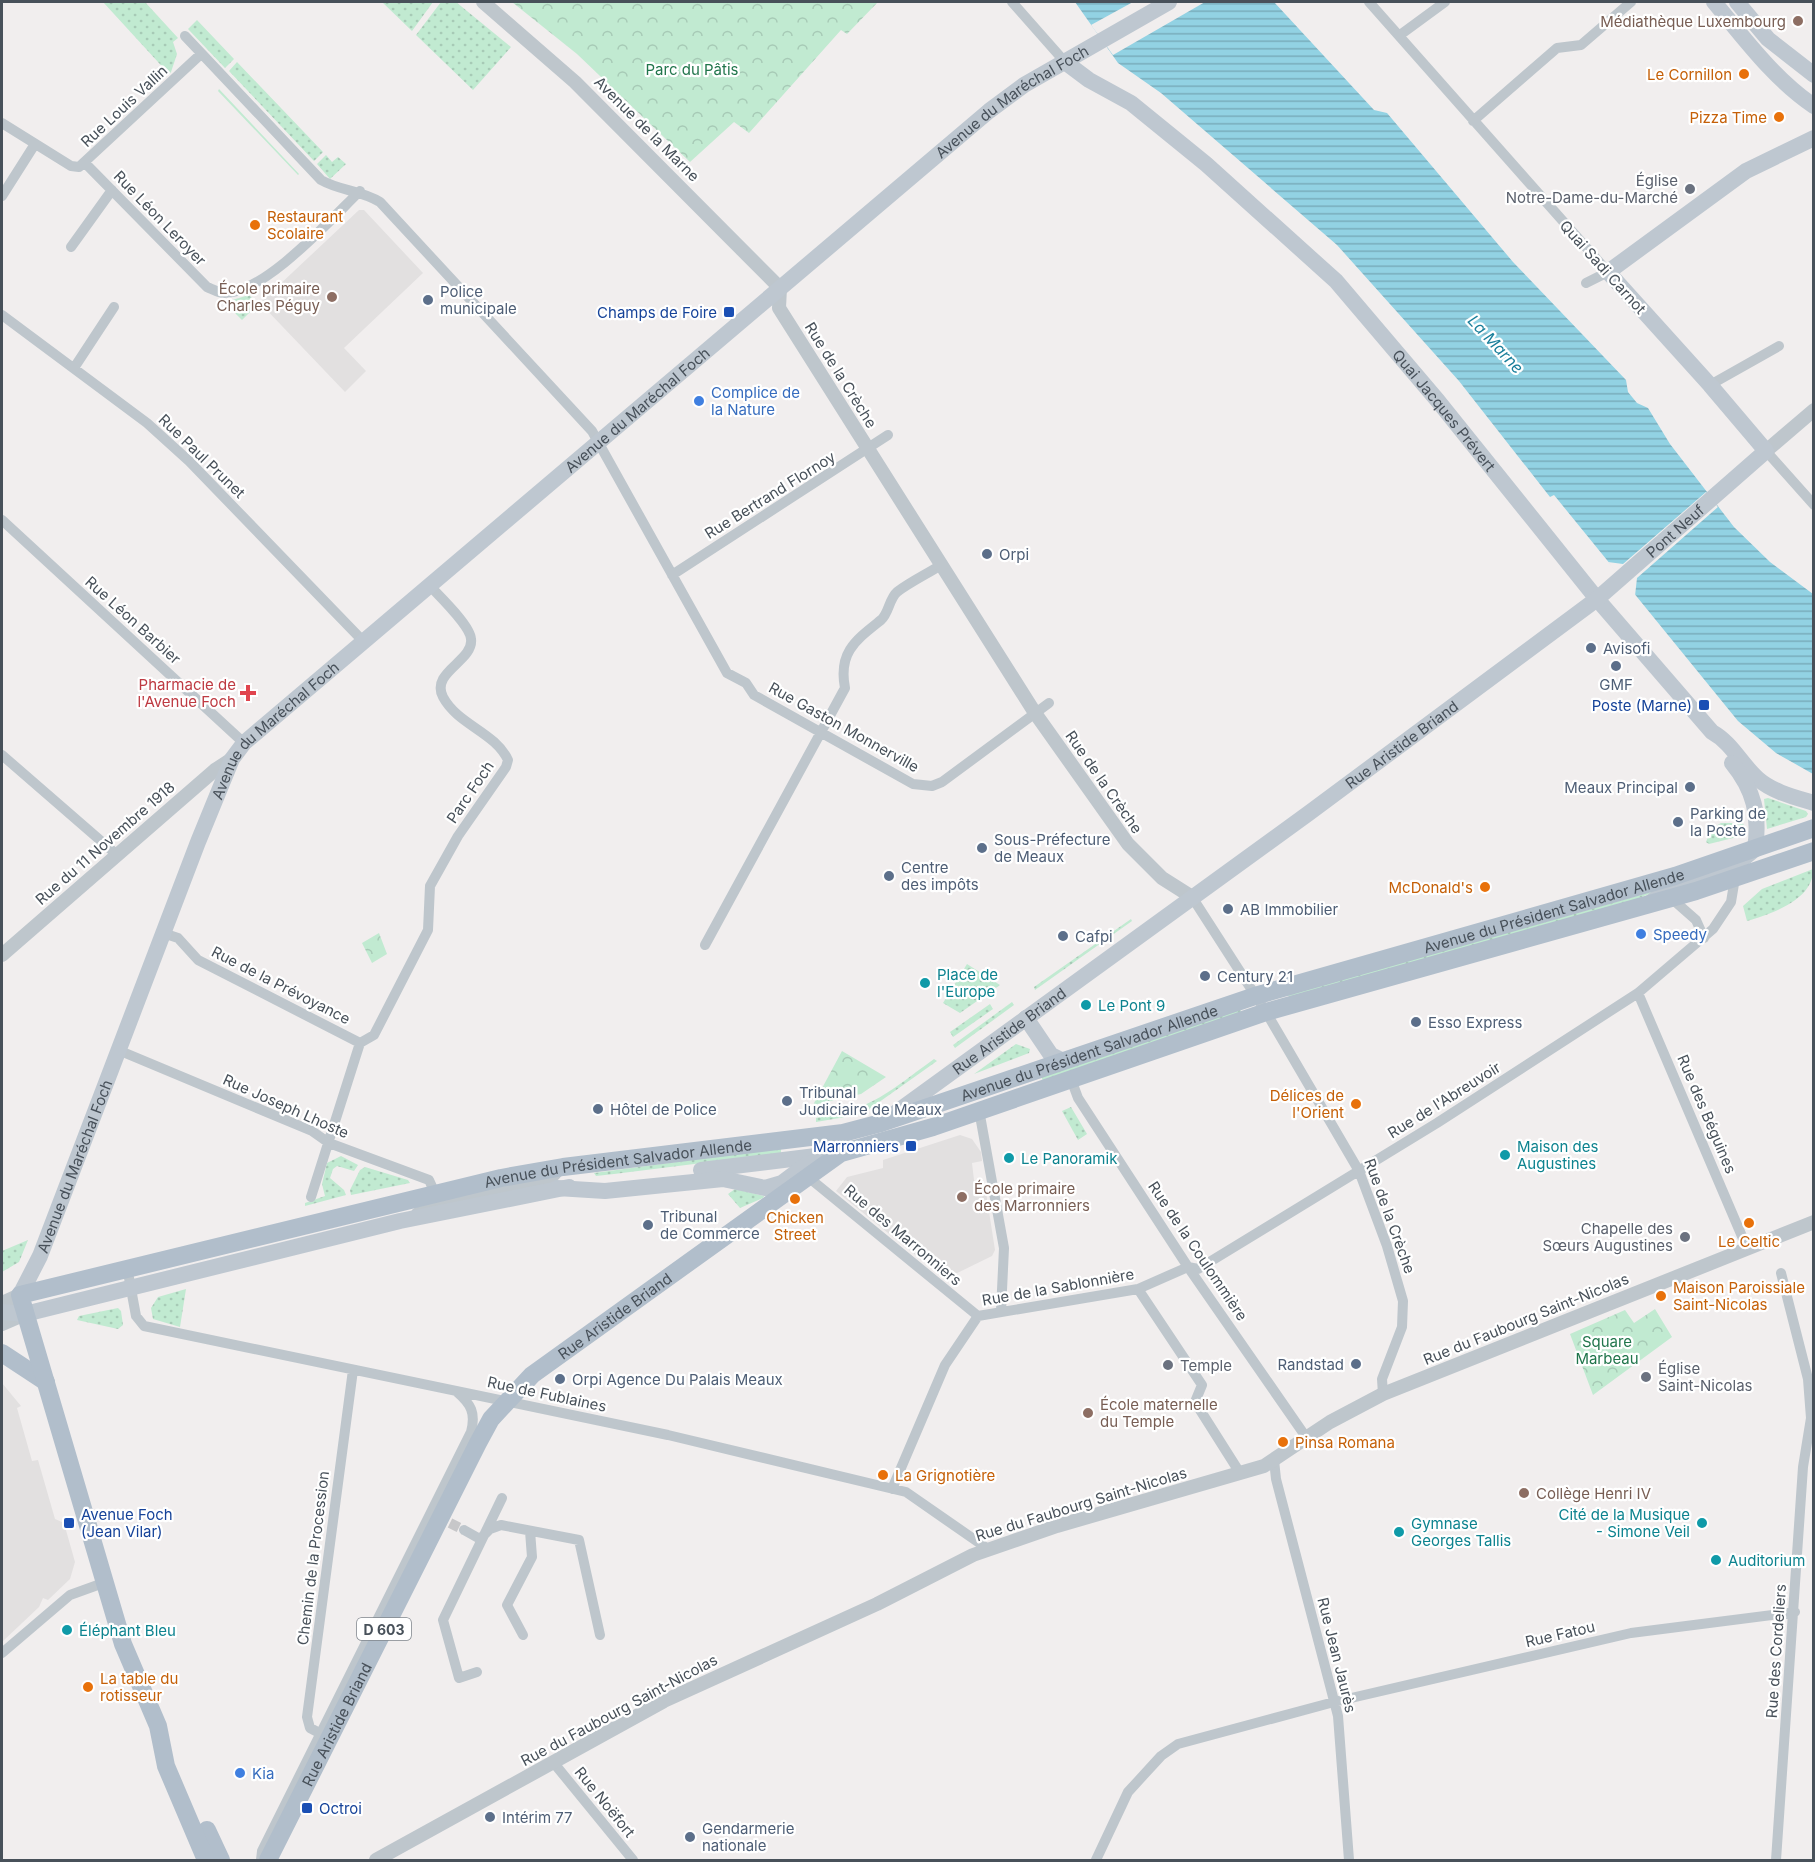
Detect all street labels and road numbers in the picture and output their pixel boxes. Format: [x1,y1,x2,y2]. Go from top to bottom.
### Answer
street label: Avenue du Maréchal Foch [931,41,1092,162]
street label: Rue Louis Vallin [77,61,171,151]
street label: Avenue de la Marne [591,73,703,185]
street label: Rue Léon Leroyer [110,167,210,270]
street label: Quai Sadi Carnot [1556,216,1650,318]
street label: Rue de la Crèche [801,319,881,431]
street label: Avenue du Maréchal Foch [561,343,713,476]
street label: Quai Jacques Prévert [1389,345,1500,475]
street label: Rue Paul Prunet [155,410,249,502]
street label: Rue Bertrand Flornoy [701,447,839,543]
street label: Pont Neuf [1642,500,1708,561]
street label: Rue Léon Barbier [81,572,185,668]
street label: Avenue du Maréchal Foch [207,657,343,802]
street label: Rue Gaston Monnerville [766,678,922,776]
street label: Rue Aristide Briand [1341,696,1462,792]
street label: Rue de la Crèche [1061,727,1147,837]
street label: Parc Foch [442,757,498,827]
street label: Rue du 11 Novembre 1918 [31,777,179,909]
street label: Avenue du Président Salvador Allende [1421,864,1687,957]
street label: Rue de la Prévoyance [208,942,354,1028]
street label: Rue Aristide Briand [948,983,1070,1078]
street label: Avenue du Président Salvador Allende [958,1000,1220,1105]
street label: Rue des Béguines [1673,1052,1741,1176]
street label: Rue de l'Abreuvoir [1384,1057,1504,1142]
street label: Rue Joseph Lhoste [220,1070,352,1142]
street label: Avenue du Maréchal Foch [33,1077,116,1255]
street label: Avenue du Président Salvador Allende [482,1135,753,1191]
street label: Rue de la Crèche [1360,1156,1420,1276]
street label: Rue de la Coulommière [1144,1178,1252,1324]
street label: Rue des Marronniers [840,1180,966,1290]
street label: Rue de la Sablonnière [981,1264,1135,1310]
street label: Rue Aristide Briand [554,1268,675,1363]
street label: Rue du Faubourg Saint-Nicolas [1420,1269,1632,1369]
street label: Rue de Fublaines [486,1372,608,1416]
street label: Rue du Faubourg Saint-Nicolas [973,1463,1189,1545]
street label: Chemin de la Procession [293,1470,333,1646]
street label: Rue des Cordeliers [1762,1583,1790,1719]
street label: Rue Jean Jaurès [1313,1595,1361,1715]
street label: Rue Fatou [1523,1617,1597,1651]
road number: D 603 [357,1618,411,1640]
street label: Rue du Faubourg Saint-Nicolas [517,1650,721,1770]
street label: Rue Aristide Briand [297,1659,375,1789]
street label: Rue Noëfort [571,1763,639,1841]

